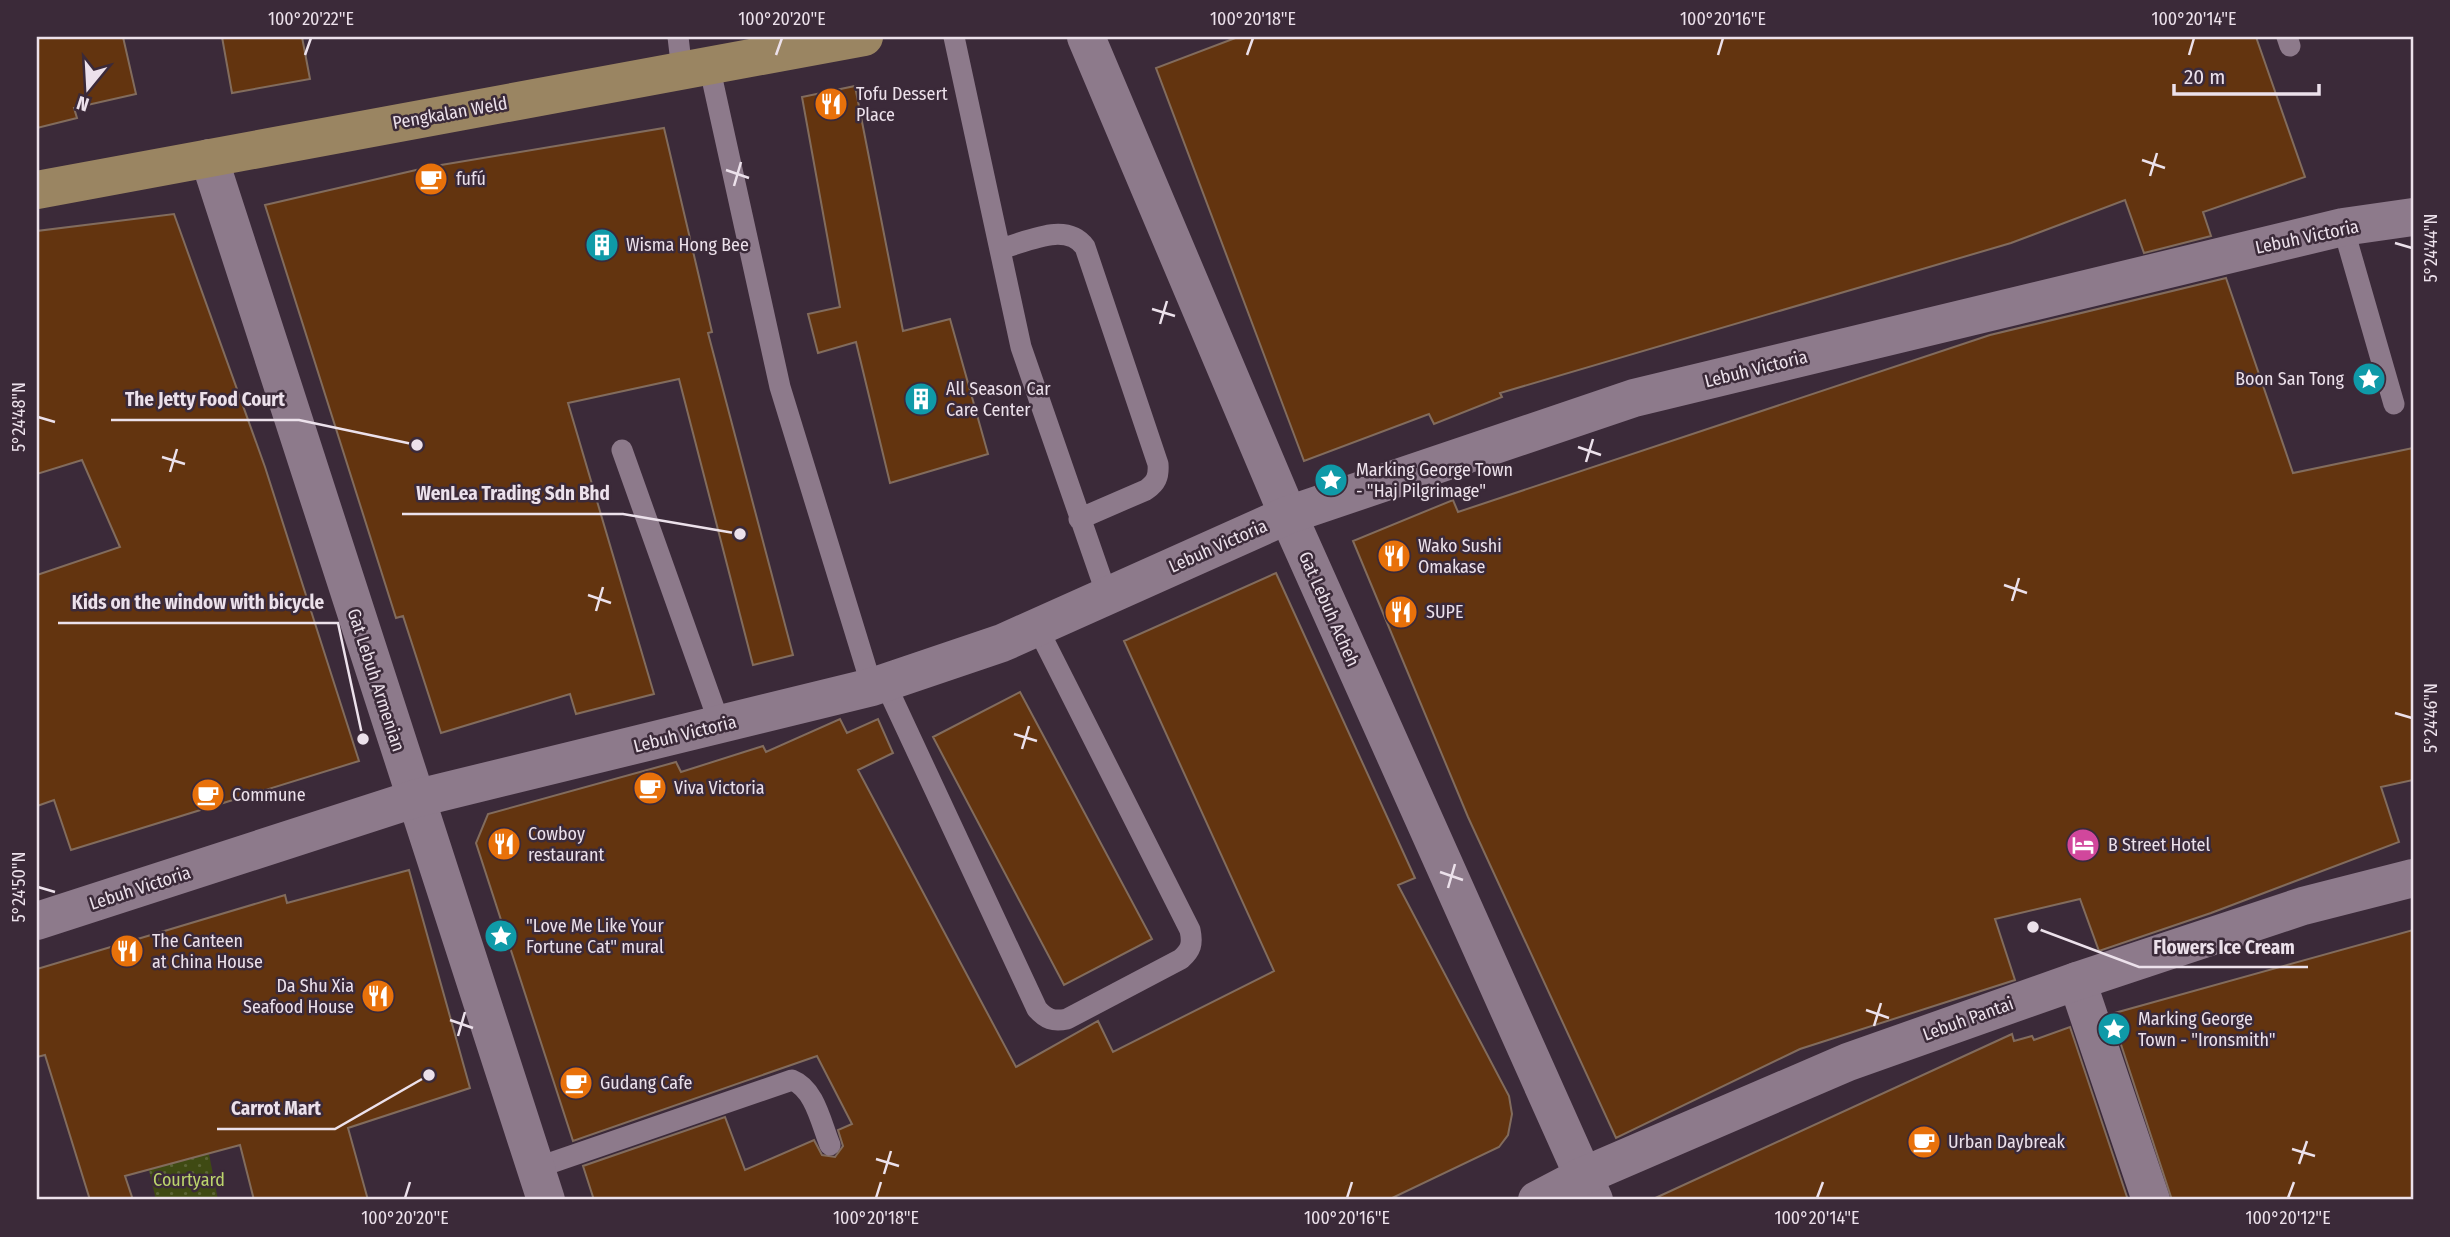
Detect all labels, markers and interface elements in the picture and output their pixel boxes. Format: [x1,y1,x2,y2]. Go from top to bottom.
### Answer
text: 100°20'22"E [268,8,354,30]
text: 100°20'20"E [738,8,826,30]
text: 100°20'18"E [1210,8,1296,30]
text: 100°20'16"E [1680,8,1766,30]
text: 100°20'14"E [2151,8,2237,30]
north arrow [52,52,122,122]
scale bar [2174,52,2319,96]
text: 20 m [2184,64,2225,90]
place label: Tofu Dessert Place [856,83,948,126]
restaurant icon: Tofu Dessert Place [812,85,850,123]
text: N [74,91,92,116]
street label: Pengkalan Weld [391,92,509,134]
cafe icon: fufú [412,160,450,198]
place label: fufú [456,168,486,190]
text: 5°24'44"N [2420,213,2442,283]
street label: Lebuh Victoria [2253,215,2361,259]
building icon: Wisma Hong Bee [583,226,621,264]
place label: Wisma Hong Bee [626,234,749,256]
street label: Lebuh Victoria [1702,346,1810,392]
place icon: Boon San Tong [2350,360,2388,398]
place label: Boon San Tong [2235,368,2345,390]
place label: All Season Car Care Center [946,378,1051,421]
callout: The Jetty Food Court [111,380,299,420]
building icon: All Season Car Care Center [902,380,940,418]
text: 5°24'48"N [8,382,30,452]
text: The Jetty Food Court [125,388,285,411]
place label: Marking George Town - "Haj Pilgrimage" [1356,459,1513,502]
place icon: Marking George Town - "Haj Pilgrimage" [1312,461,1350,499]
callout: WenLea Trading Sdn Bhd [402,474,623,514]
text: WenLea Trading Sdn Bhd [416,482,610,505]
street label: Lebuh Victoria [1165,514,1271,577]
place label: Wako Sushi Omakase [1418,535,1502,578]
restaurant icon: Wako Sushi Omakase [1375,537,1413,575]
street label: Gat Lebuh Acheh [1294,548,1364,670]
callout: Kids on the window with bicycle [58,583,338,623]
text: Kids on the window with bicycle [72,591,325,614]
restaurant icon: SUPE [1382,593,1420,631]
place label: SUPE [1426,601,1463,623]
street label: Gat Lebuh Armenian [342,606,410,754]
text: 5°24'46"N [2420,683,2442,753]
street label: Lebuh Victoria [631,711,739,757]
cafe icon: Viva Victoria [631,769,669,807]
cafe icon: Commune [189,776,227,814]
place label: Viva Victoria [674,777,765,799]
place label: Commune [232,784,306,806]
place label: Cowboy restaurant [528,823,604,866]
restaurant icon: Cowboy restaurant [485,825,523,863]
hotel icon: B Street Hotel [2064,826,2102,864]
place label: B Street Hotel [2108,834,2210,856]
text: 5°24'50"N [8,852,30,922]
street label: Lebuh Victoria [87,861,194,915]
place label: "Love Me Like Your Fortune Cat" mural [526,915,664,958]
place icon: "Love Me Like Your Fortune Cat" mural [482,917,520,955]
callout: Flowers Ice Cream [2139,927,2308,967]
place label: The Canteen at China House [152,930,263,973]
restaurant icon: The Canteen at China House [108,932,146,970]
text: Flowers Ice Cream [2153,936,2295,959]
place label: Da Shu Xia Seafood House [243,975,354,1018]
restaurant icon: Da Shu Xia Seafood House [359,977,397,1015]
street label: Lebuh Pantai [1920,992,2016,1046]
place label: Marking George Town - "Ironsmith" [2138,1008,2276,1051]
place icon: Marking George Town - "Ironsmith" [2095,1010,2133,1048]
cafe icon: Gudang Cafe [557,1064,595,1102]
place label: Gudang Cafe [600,1072,692,1094]
callout: Carrot Mart [217,1089,335,1129]
text: Carrot Mart [231,1097,321,1120]
cafe icon: Urban Daybreak [1905,1123,1943,1161]
place label: Urban Daybreak [1948,1131,2066,1153]
park label: Courtyard [153,1169,225,1191]
text: 100°20'20"E [361,1207,449,1229]
text: 100°20'18"E [833,1207,919,1229]
text: 100°20'16"E [1304,1207,1390,1229]
text: 100°20'14"E [1774,1207,1860,1229]
text: 100°20'12"E [2245,1207,2331,1229]

